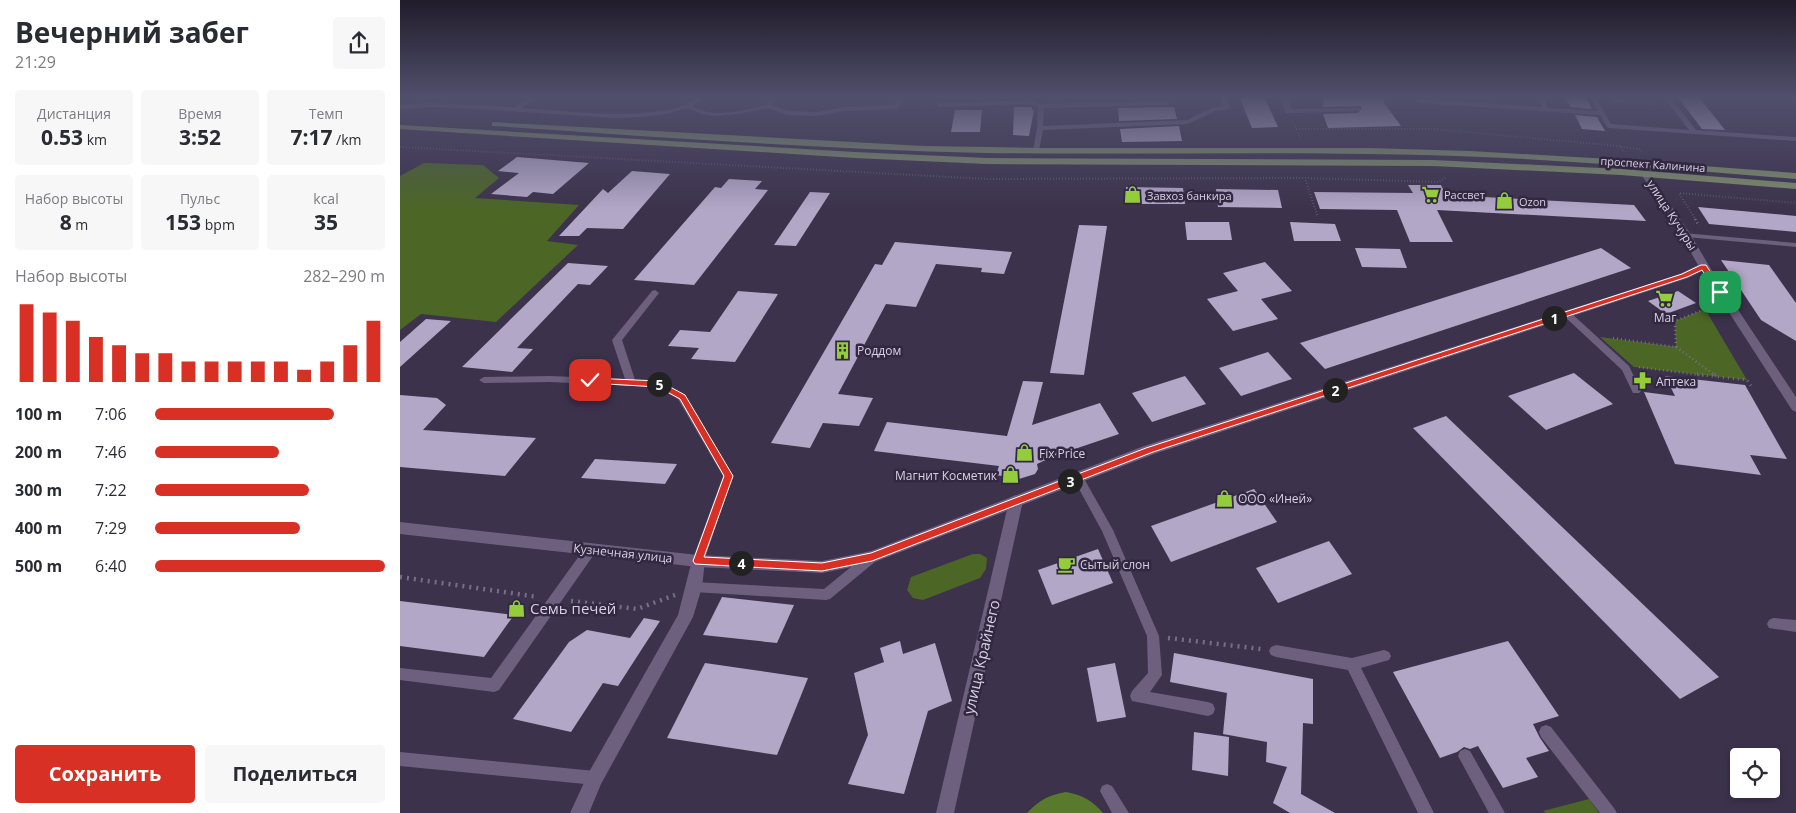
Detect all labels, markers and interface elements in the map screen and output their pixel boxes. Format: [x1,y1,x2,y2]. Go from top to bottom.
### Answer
text: Вечерний забег [15,13,249,51]
button: share [333,17,385,69]
text: 21:29 [15,51,56,73]
text: Дистанция [37,104,111,123]
text: Время [178,104,222,123]
text: Темп [309,104,343,123]
text: 0.53 [41,123,83,151]
text: 3:52 [179,123,221,151]
text: 7:17 [290,123,332,151]
text: km [83,130,107,149]
text: /km [332,130,362,149]
street label: проспект Калинина [1600,153,1706,175]
street label: улица Кучуры [1643,176,1701,254]
supermarket icon: Рассвет [1420,184,1440,204]
shop icon: Завхоз банкира [1123,185,1143,205]
place label: Рассвет [1444,187,1485,202]
place label: Завхоз банкира [1147,188,1232,203]
text: Набор высоты [25,189,123,208]
text: Пульс [180,189,220,208]
text: kcal [313,189,339,208]
shop icon: Ozon [1495,191,1515,211]
place label: Ozon [1519,194,1546,209]
text: 8 [60,208,72,236]
text: 153 [165,208,201,236]
text: 35 [314,208,338,236]
text: m [72,215,88,234]
text: bpm [201,215,235,234]
text: Набор высоты [15,265,127,287]
text: 282–290 m [303,265,385,287]
pin [1699,271,1741,313]
icon: arrive [1706,278,1734,306]
supermarket icon: Маг [1655,288,1675,308]
pin: 1 [1542,306,1566,330]
text: 1 [1550,309,1559,328]
place label: Маг [1654,309,1676,326]
building icon: Роддом [833,340,853,360]
place label: Роддом [857,342,901,359]
pin [569,359,611,401]
icon: check [576,366,604,394]
pharmacy icon: Аптека [1632,371,1652,391]
pin: 5 [646,372,672,396]
place label: Аптека [1656,373,1696,390]
text: 5 [655,375,664,394]
pin: 2 [1322,378,1348,402]
text: 2 [1331,381,1340,400]
text: 100 m [15,403,62,425]
text: 7:06 [95,403,127,425]
text: 200 m [15,441,62,463]
text: 7:46 [95,441,127,463]
shop icon: Fix Price [1015,443,1035,463]
place label: Fix Price [1039,445,1086,462]
shop icon: Магнит Косметик [1001,465,1021,485]
place label: Магнит Косметик [895,467,998,484]
pin: 3 [1058,468,1082,494]
text: 3 [1066,472,1075,491]
text: 300 m [15,479,62,501]
text: 7:22 [95,479,127,501]
shop icon: ООО «Иней» [1214,488,1234,508]
place label: ООО «Иней» [1238,490,1312,507]
text: 400 m [15,517,62,539]
text: 7:29 [95,517,127,539]
street label: Кузнечная улица [573,539,673,567]
pin: 4 [728,550,754,576]
text: 4 [737,554,746,573]
cafe icon: Сытый слон [1056,554,1076,574]
text: 500 m [15,555,62,577]
text: 6:40 [95,555,127,577]
place label: Сытый слон [1080,556,1150,573]
shop icon: Семь печей [506,598,526,618]
place label: Семь печей [530,598,616,618]
street label: улица Крайнего [958,598,1004,716]
button: Сохранить [15,745,195,803]
button: Поделиться [205,745,385,803]
map controls [1730,748,1780,798]
button: locate [1730,748,1780,798]

